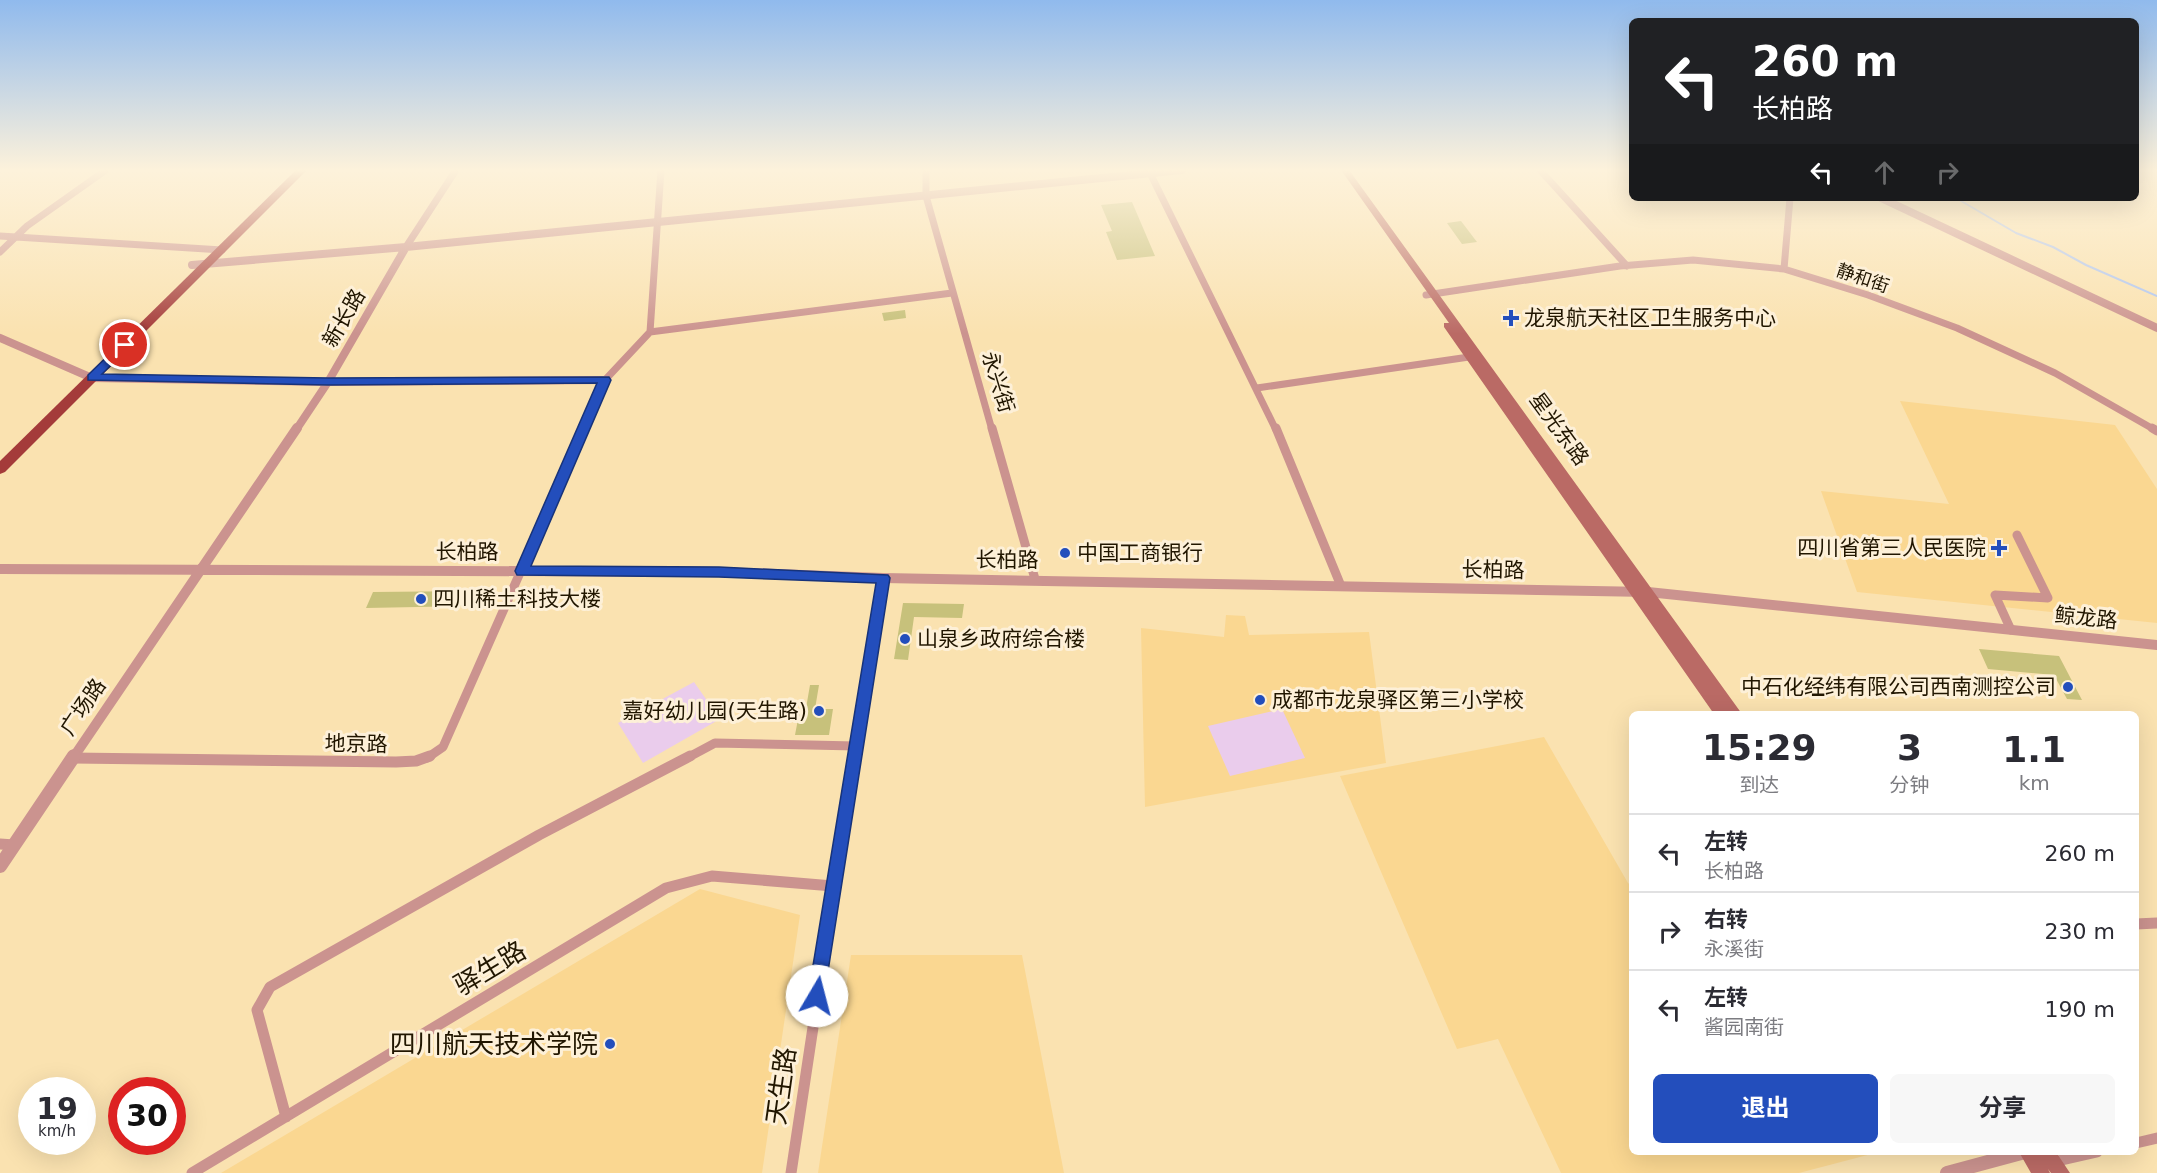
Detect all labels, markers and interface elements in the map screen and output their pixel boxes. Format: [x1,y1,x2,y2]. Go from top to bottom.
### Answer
text: 260 m [1752,37,1898,86]
icon: left [1653,42,1731,120]
text: 长柏路 [1752,93,1833,124]
icon: left [1805,156,1838,189]
icon: ahead [1868,156,1901,189]
icon: right [1931,156,1964,189]
street label: 静和街 [1834,259,1892,297]
street label: 新长路 [318,285,370,351]
place label: 龙泉航天社区卫生服务中心 [1524,306,1776,330]
marker: 龙泉航天社区卫生服务中心 [1502,309,1520,327]
pin [99,319,150,370]
icon: arrive [108,328,141,361]
street label: 永兴街 [977,348,1019,416]
street label: 星光东路 [1525,388,1593,470]
place label: 四川省第三人民医院 [1797,536,1986,560]
marker: 四川省第三人民医院 [1990,539,2008,557]
street label: 长柏路 [436,540,499,564]
place label: 中国工商银行 [1077,541,1203,565]
marker: 中国工商银行 [1058,546,1072,560]
street label: 长柏路 [976,548,1039,572]
street label: 长柏路 [1461,557,1525,583]
place label: 四川稀土科技大楼 [433,587,601,611]
marker: 四川稀土科技大楼 [414,592,428,606]
street label: 鲸龙路 [2053,603,2119,633]
place label: 山泉乡政府综合楼 [917,627,1085,651]
marker: 山泉乡政府综合楼 [898,632,912,646]
street label: 广场路 [55,674,111,740]
place label: 中石化经纬有限公司西南测控公司 [1741,675,2056,699]
marker: 中石化经纬有限公司西南测控公司 [2061,680,2075,694]
place label: 成都市龙泉驿区第三小学校 [1272,688,1524,712]
marker: 成都市龙泉驿区第三小学校 [1253,693,1267,707]
place label: 嘉好幼儿园(天生路) [623,699,807,723]
marker: 嘉好幼儿园(天生路) [812,704,826,718]
text: 15:29 [1702,727,1817,768]
text: 3 [1897,727,1922,768]
text: 1.1 [2002,729,2066,770]
street label: 地京路 [324,731,388,757]
text: km [2019,771,2050,795]
text: 到达 [1739,773,1779,797]
text: 分钟 [1889,773,1929,797]
text: 左转 [1704,829,1748,854]
icon: left [1653,837,1686,870]
text: 260 m [2045,841,2115,866]
text: 长柏路 [1704,859,1764,883]
text: 右转 [1704,907,1748,932]
icon: right [1653,915,1686,948]
text: 230 m [2045,919,2115,944]
street label: 驿生路 [449,935,531,1001]
text: 永溪街 [1704,937,1764,961]
position arrow [785,964,849,1028]
text: 左转 [1704,985,1748,1010]
icon: left [1653,993,1686,1026]
text: 190 m [2045,997,2115,1022]
text: 酱园南街 [1704,1015,1784,1039]
place label: 四川航天技术学院 [390,1029,598,1059]
marker: 四川航天技术学院 [603,1037,617,1051]
street label: 天生路 [761,1045,801,1127]
button: 退出 [1653,1074,1878,1143]
button: 分享 [1890,1074,2115,1143]
speed limit sign: 30 [108,1077,186,1155]
text: 19 [36,1091,78,1126]
text: km/h [38,1122,76,1140]

